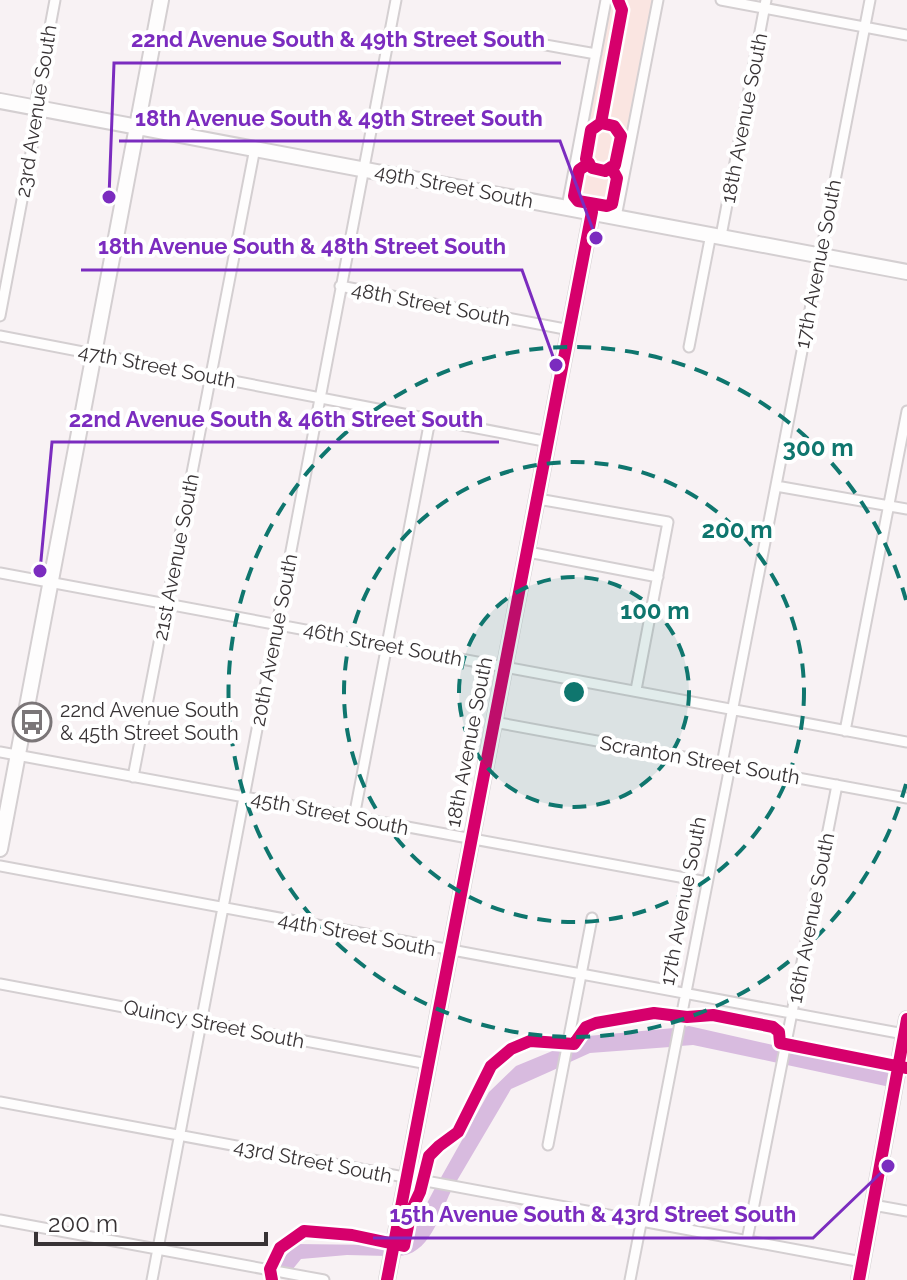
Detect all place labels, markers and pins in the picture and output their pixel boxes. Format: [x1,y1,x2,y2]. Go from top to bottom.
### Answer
callout: 22nd Avenue South & 49th Street South [114,17,561,63]
callout: 18th Avenue South & 49th Street South [119,95,560,141]
callout: 18th Avenue South & 48th Street South [81,224,522,270]
callout: 22nd Avenue South & 46th Street South [52,396,499,442]
centre of rings [560,678,588,706]
place label: 22nd Avenue South & 45th Street South [60,698,239,745]
bus stop icon: 22nd Avenue South & 45th Street South [11,701,53,743]
callout: 15th Avenue South & 43rd Street South [373,1192,813,1238]

